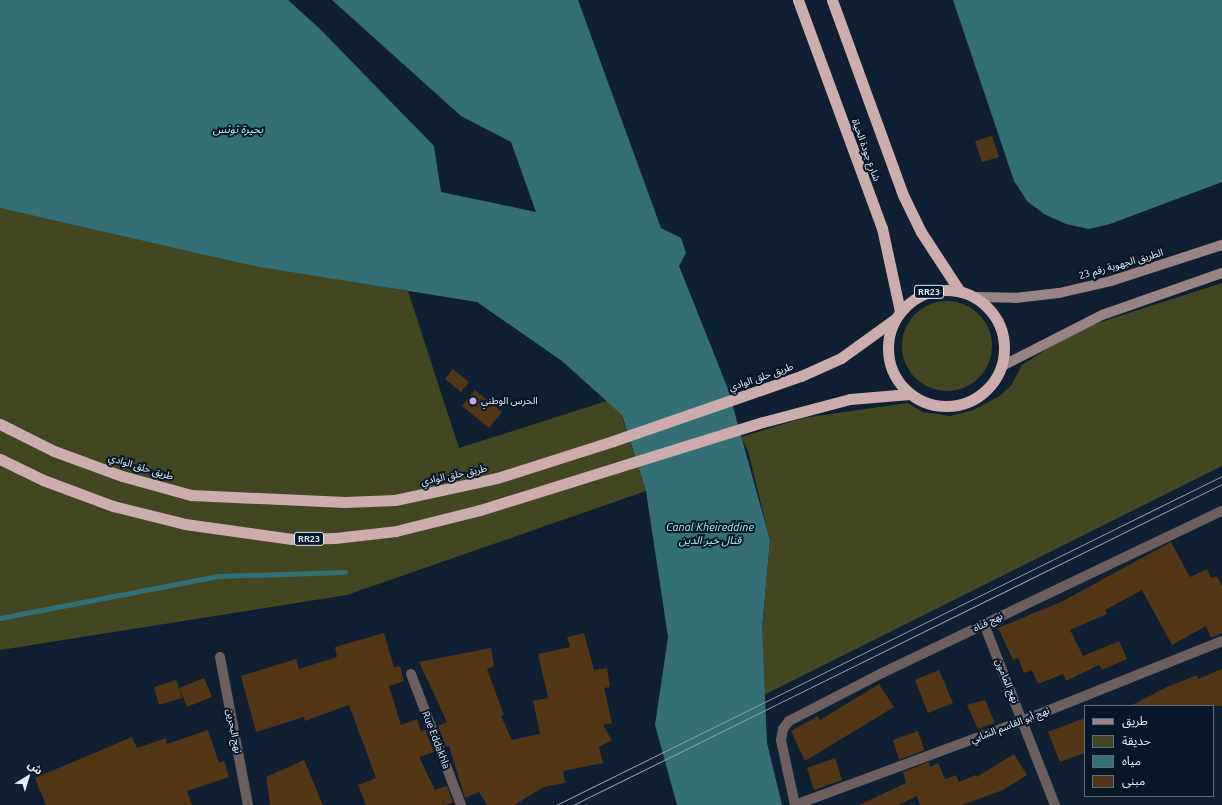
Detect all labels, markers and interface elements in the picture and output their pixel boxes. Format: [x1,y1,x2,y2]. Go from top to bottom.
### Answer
street label: شارع جودة الحياة [849,117,883,183]
water label: بحيرة تونس [213,122,263,136]
street label: الطريق الجهوية رقم 23 [1077,246,1165,282]
road number: RR23 [914,285,944,299]
street label: طريق حلق الوادي [727,360,795,394]
place label: الحرس الوطني [481,395,538,407]
marker: الحرس الوطني [468,396,478,406]
street label: طريق حلق الوادي [107,451,175,483]
street label: طريق حلق الوادي [420,462,488,488]
water label: Canal Kheireddine قنال خير الدين [666,521,754,547]
road number: RR23 [294,532,324,546]
street label: نهج قناة [971,610,1005,634]
street label: نهج المامون [993,657,1021,705]
street label: نهج أبو القاسم الشابي [969,704,1051,746]
legend [1084,705,1214,797]
street label: نهج البحرين [224,708,244,754]
street label: Rue Eddakhla [420,710,452,770]
text: طريق [1122,714,1148,727]
text: حديقة [1122,734,1151,747]
text: مياه [1122,754,1141,767]
north arrow [8,757,48,797]
text: ش [26,758,45,777]
text: مبنى [1122,774,1145,787]

